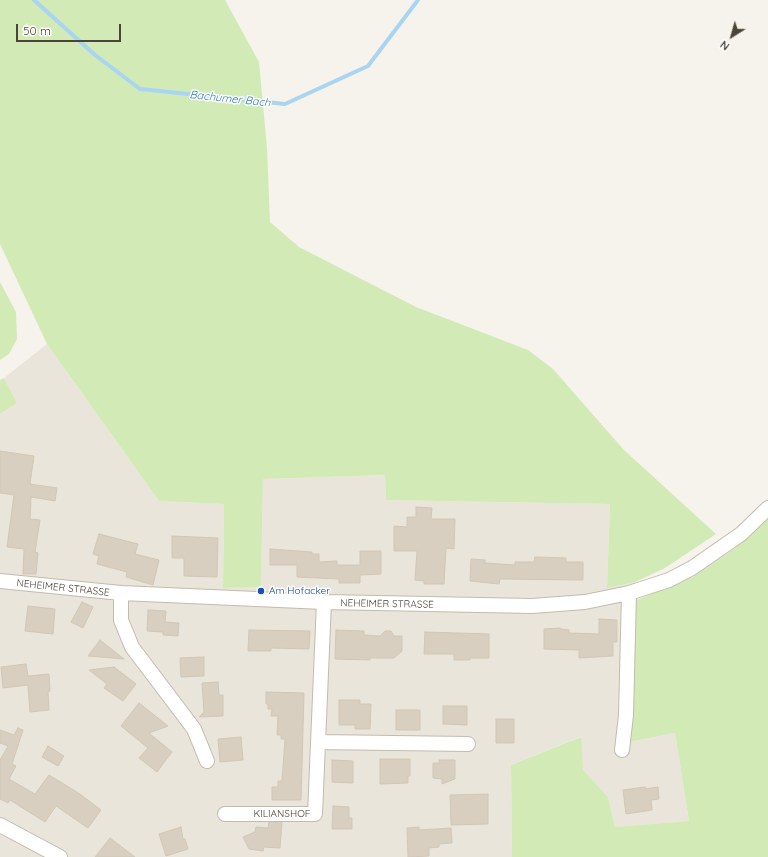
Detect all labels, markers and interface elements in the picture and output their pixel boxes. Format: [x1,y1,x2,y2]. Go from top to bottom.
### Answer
scale bar [18,16,123,42]
north arrow [712,16,752,56]
text: 50 m [23,23,51,38]
text: N [717,38,732,54]
water label: Bachumer Bach [189,88,271,110]
street label: NEHEIMER STRASSE [16,577,110,599]
place label: Am Hofacker [269,585,330,597]
marker: Am Hofacker [256,586,266,596]
street label: NEHEIMER STRASSE [340,597,434,611]
street label: KILIANSHOF [254,808,310,820]

